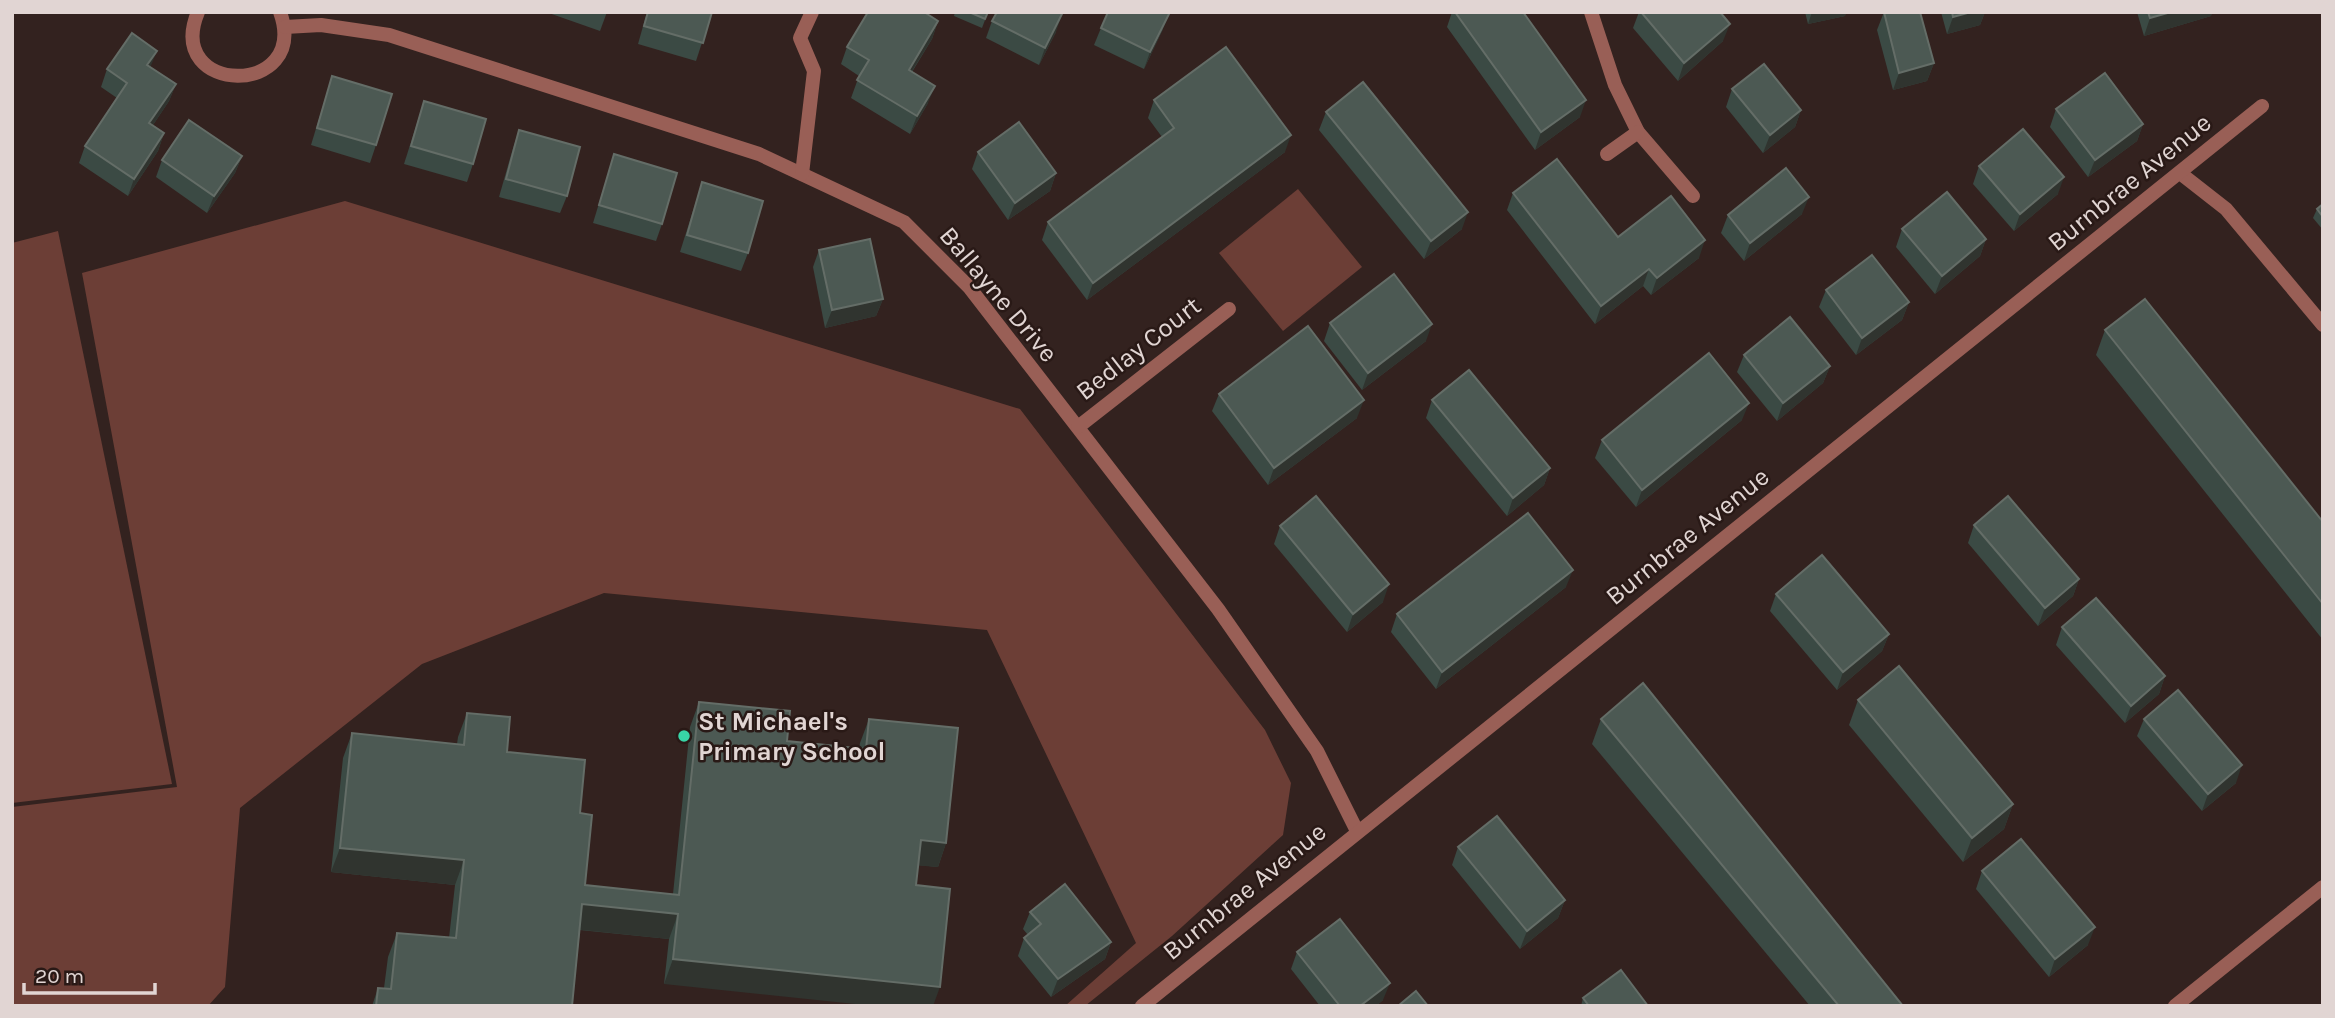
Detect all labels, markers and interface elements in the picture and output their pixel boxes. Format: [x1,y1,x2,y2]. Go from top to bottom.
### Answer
street label: Burnbrae Avenue [2041,107,2217,258]
street label: Ballayne Drive [933,220,1064,368]
street label: Bedlay Court [1070,290,1207,407]
street label: Burnbrae Avenue [1599,461,1775,612]
place label: St Michael's Primary School [698,706,885,767]
marker: St Michael's Primary School [676,728,692,744]
street label: Burnbrae Avenue [1156,816,1332,967]
scale bar [24,951,156,995]
text: 20 m [35,964,84,988]

